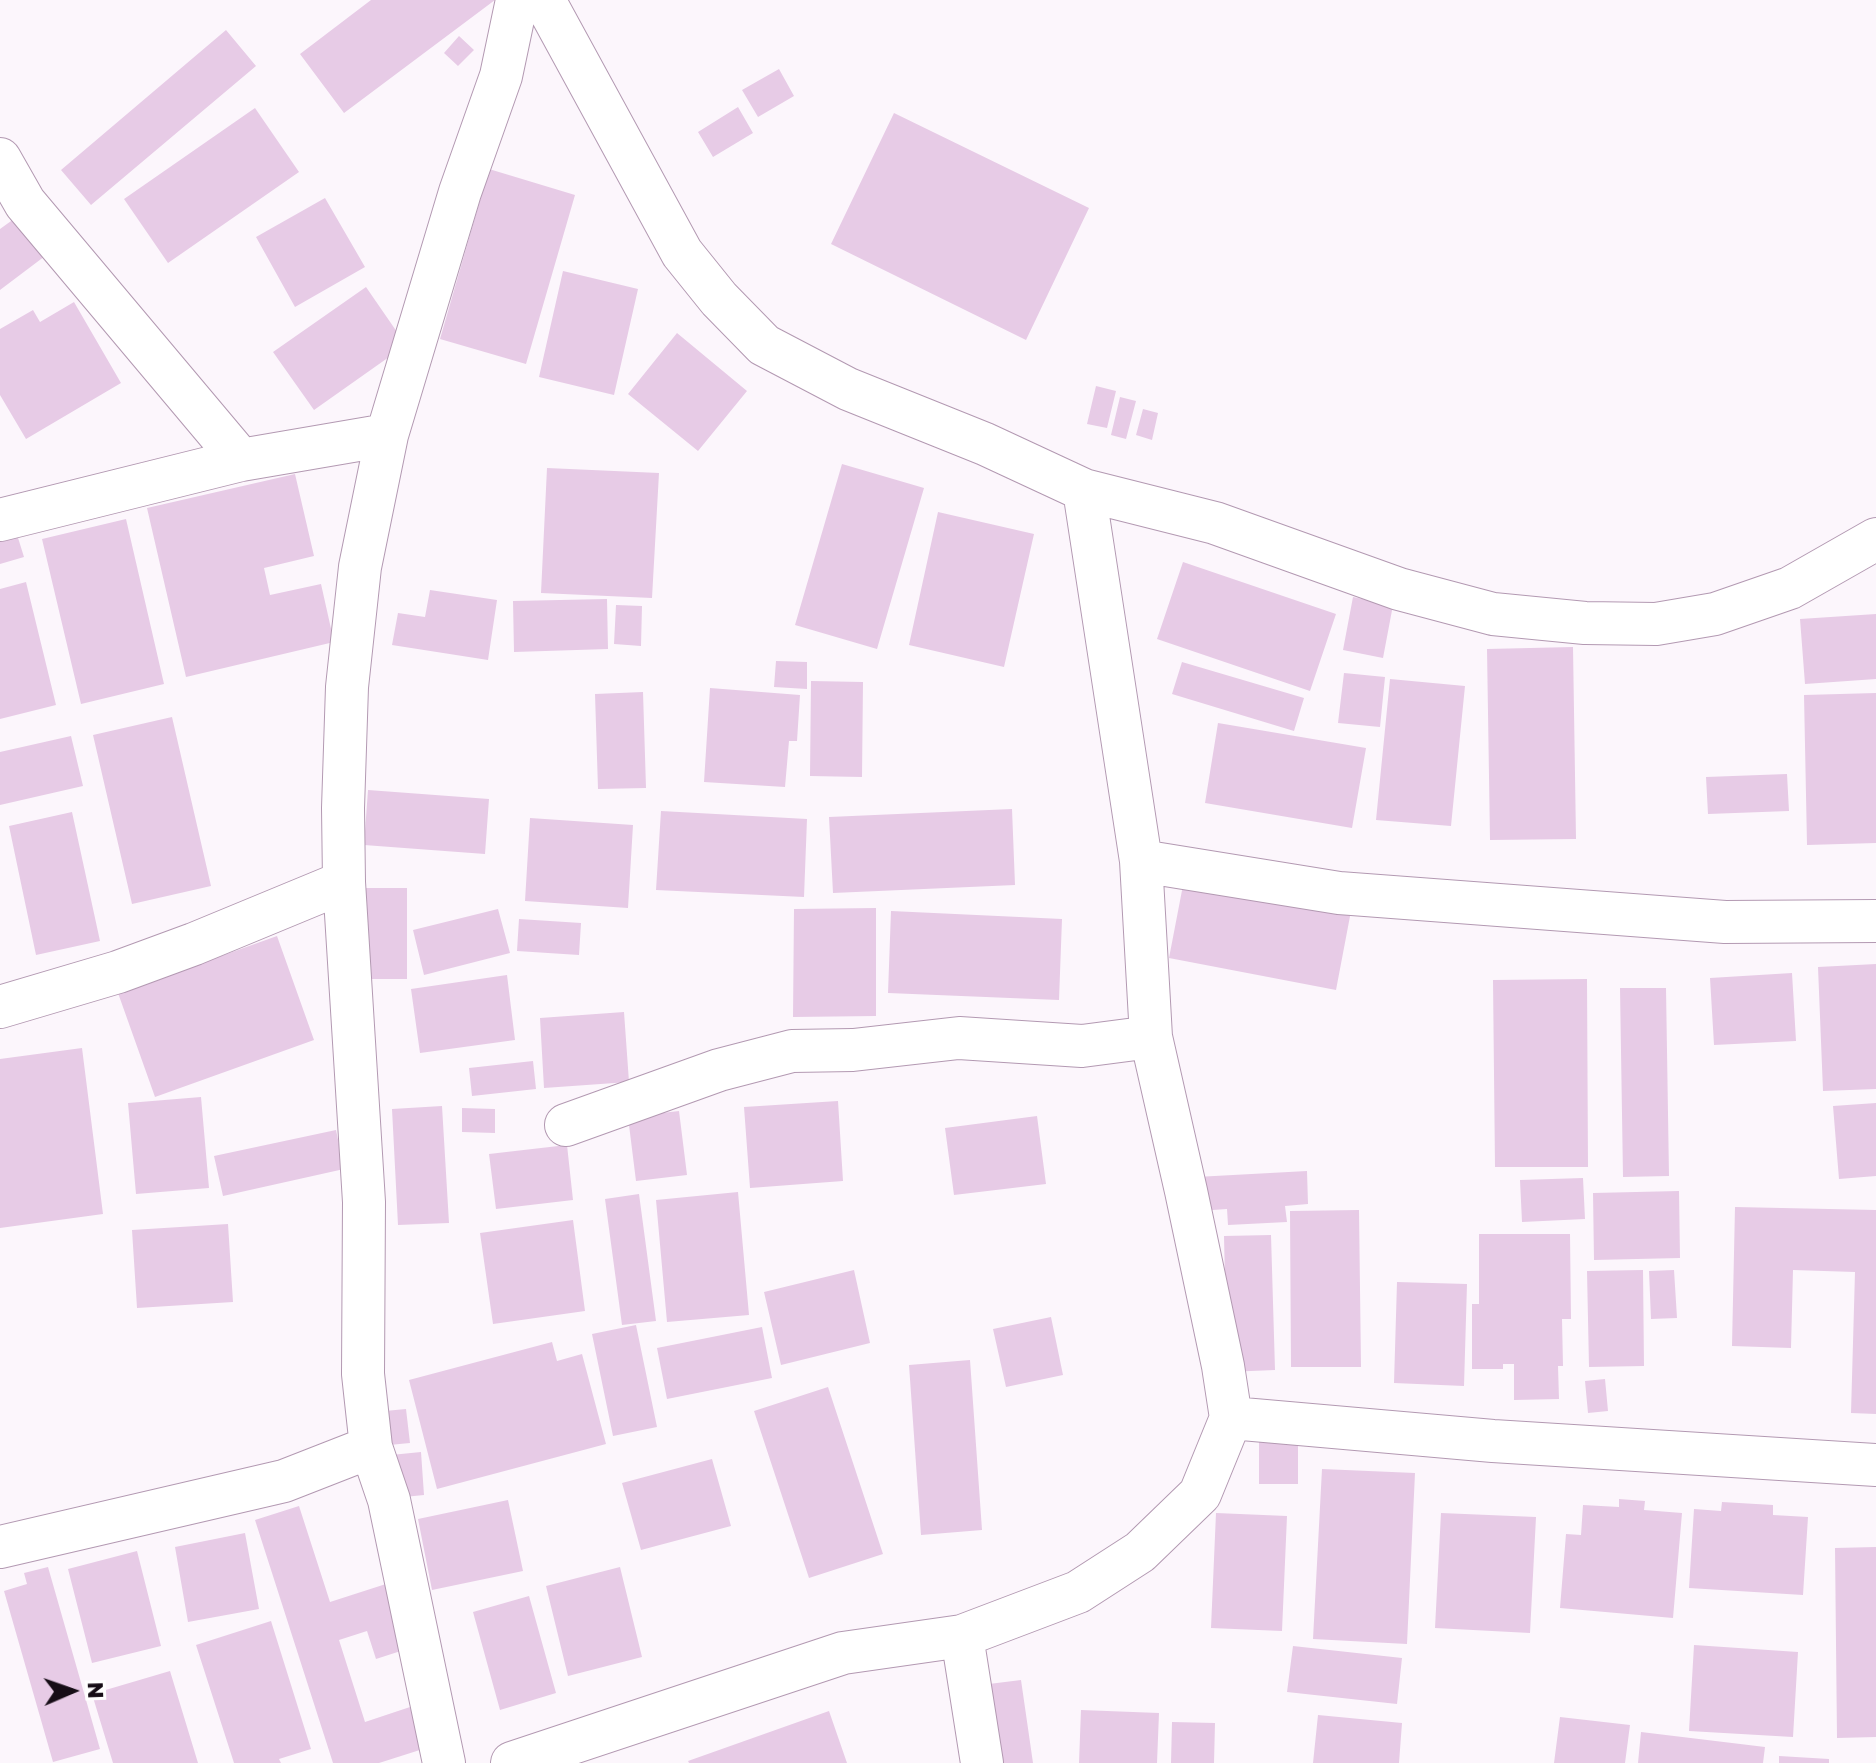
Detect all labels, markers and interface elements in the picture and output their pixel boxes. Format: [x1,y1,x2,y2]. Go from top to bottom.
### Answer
north arrow [32,1651,112,1731]
text: N [83,1681,110,1699]

